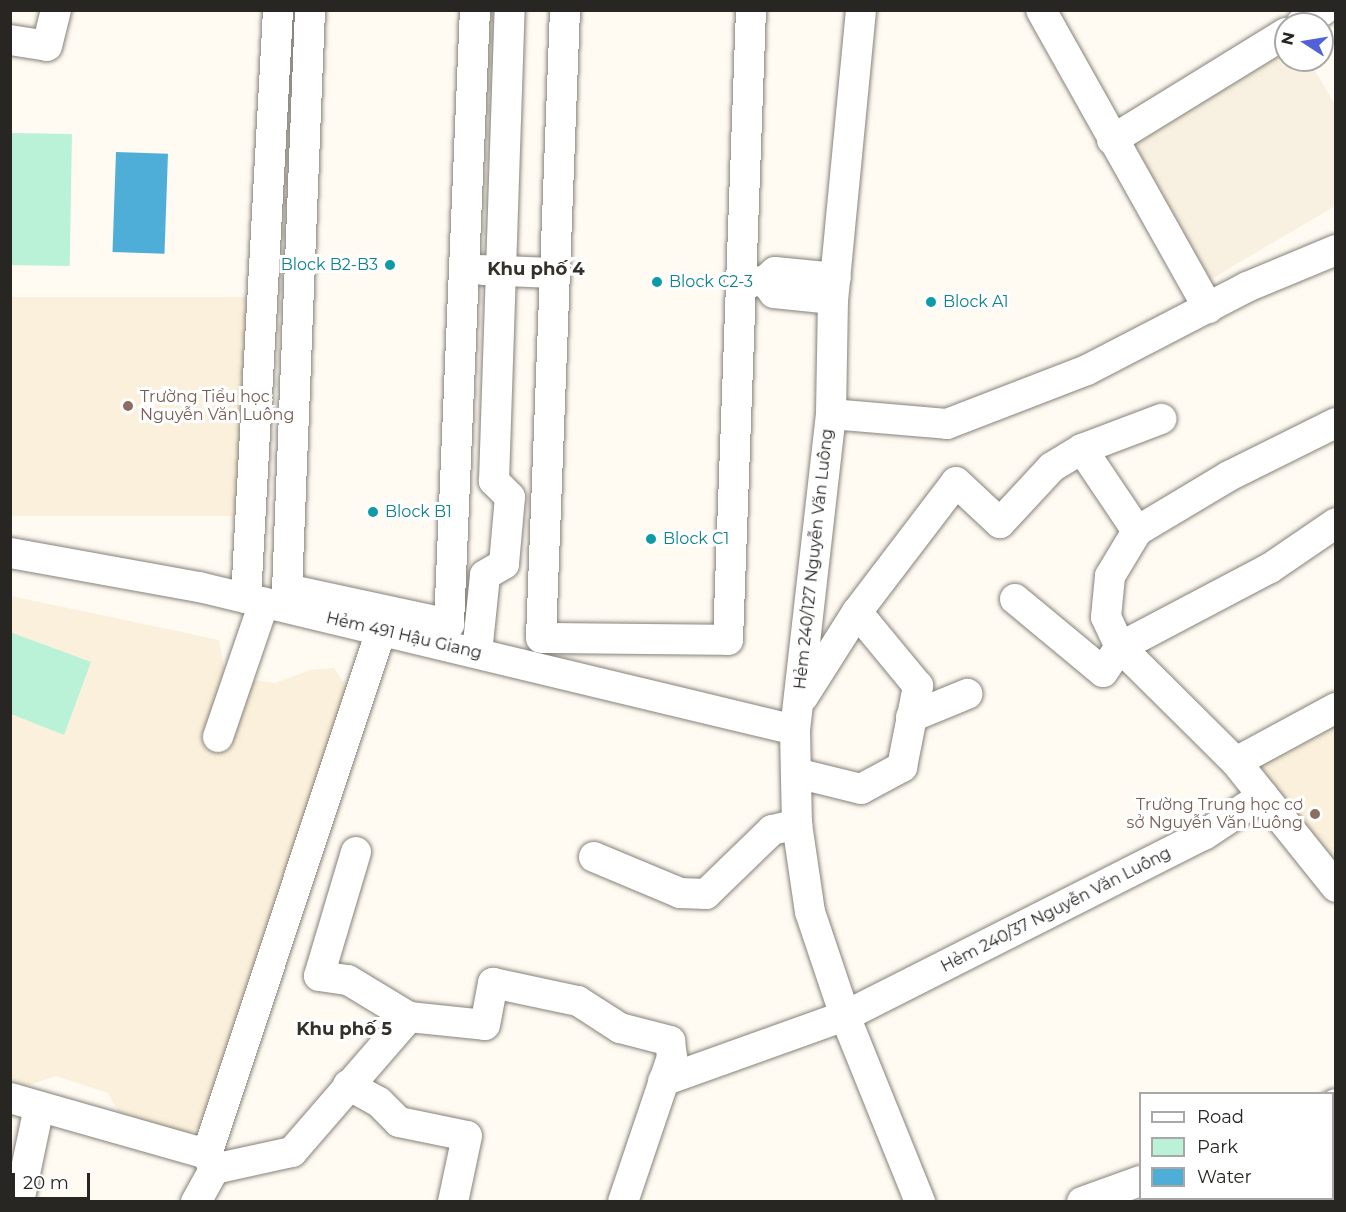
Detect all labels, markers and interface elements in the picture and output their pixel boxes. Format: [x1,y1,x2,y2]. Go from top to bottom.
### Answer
north arrow [1274,12,1334,72]
text: N [1277,30,1298,47]
place label: Block B2-B3 [281,255,378,275]
marker: Block B2-B3 [383,258,397,272]
district label: Khu phố 4 [487,258,585,280]
place label: Block C2-3 [669,272,753,292]
marker: Block C2-3 [650,275,664,289]
place label: Block A1 [943,292,1009,312]
marker: Block A1 [924,295,938,309]
place label: Trường Tiểu học Nguyễn Văn Luông [140,387,294,425]
marker: Trường Tiểu học Nguyễn Văn Luông [121,399,135,413]
street label: Hẻm 240/127 Nguyễn Văn Luông [791,428,837,690]
place label: Block B1 [385,502,452,522]
marker: Block B1 [366,505,380,519]
place label: Block C1 [663,529,729,549]
marker: Block C1 [644,532,658,546]
street label: Hẻm 491 Hậu Giang [324,609,484,663]
place label: Trường Trung học cơ sở Nguyễn Văn Luông [1127,795,1303,833]
marker: Trường Trung học cơ sở Nguyễn Văn Luông [1308,807,1322,821]
street label: Hẻm 240/37 Nguyễn Văn Luông [938,843,1174,977]
district label: Khu phố 5 [296,1018,392,1040]
legend [1139,1092,1334,1200]
text: Road [1197,1106,1244,1128]
text: Park [1197,1136,1238,1158]
scale bar [15,1161,93,1199]
text: Water [1197,1166,1252,1188]
text: 20 m [23,1172,69,1194]

